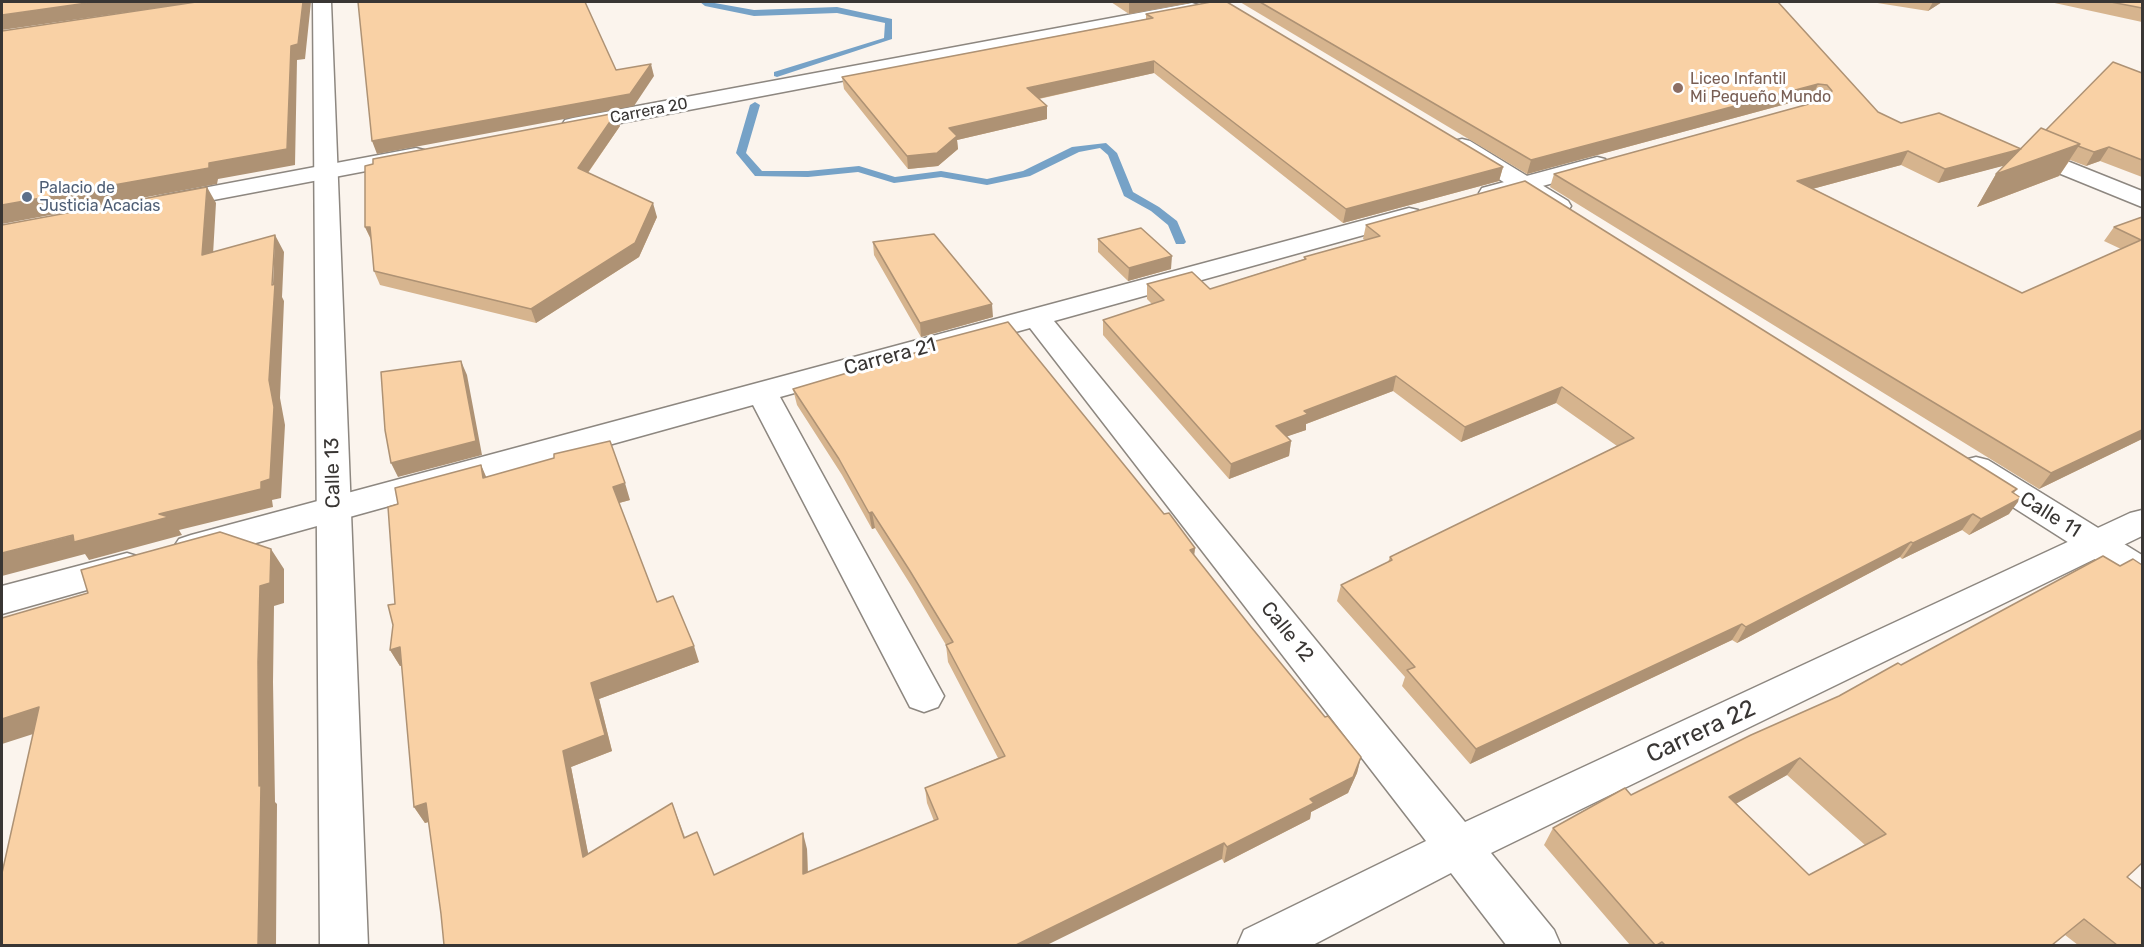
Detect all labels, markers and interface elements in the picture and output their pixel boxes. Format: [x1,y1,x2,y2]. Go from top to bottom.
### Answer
place label: Liceo Infantil Mi Pequeño Mundo [1690,69,1831,107]
marker: Liceo Infantil Mi Pequeño Mundo [1671,81,1685,95]
street label: Carrera 20 [609,94,689,128]
place label: Palacio de Justicia Acacias [39,178,160,216]
marker: Palacio de Justicia Acacias [20,190,34,204]
street label: Carrera 21 [841,333,939,381]
street label: Calle 13 [320,437,346,509]
street label: Calle 11 [2015,487,2085,543]
street label: Calle 12 [1255,597,1319,667]
street label: Carrera 22 [1642,694,1760,770]

